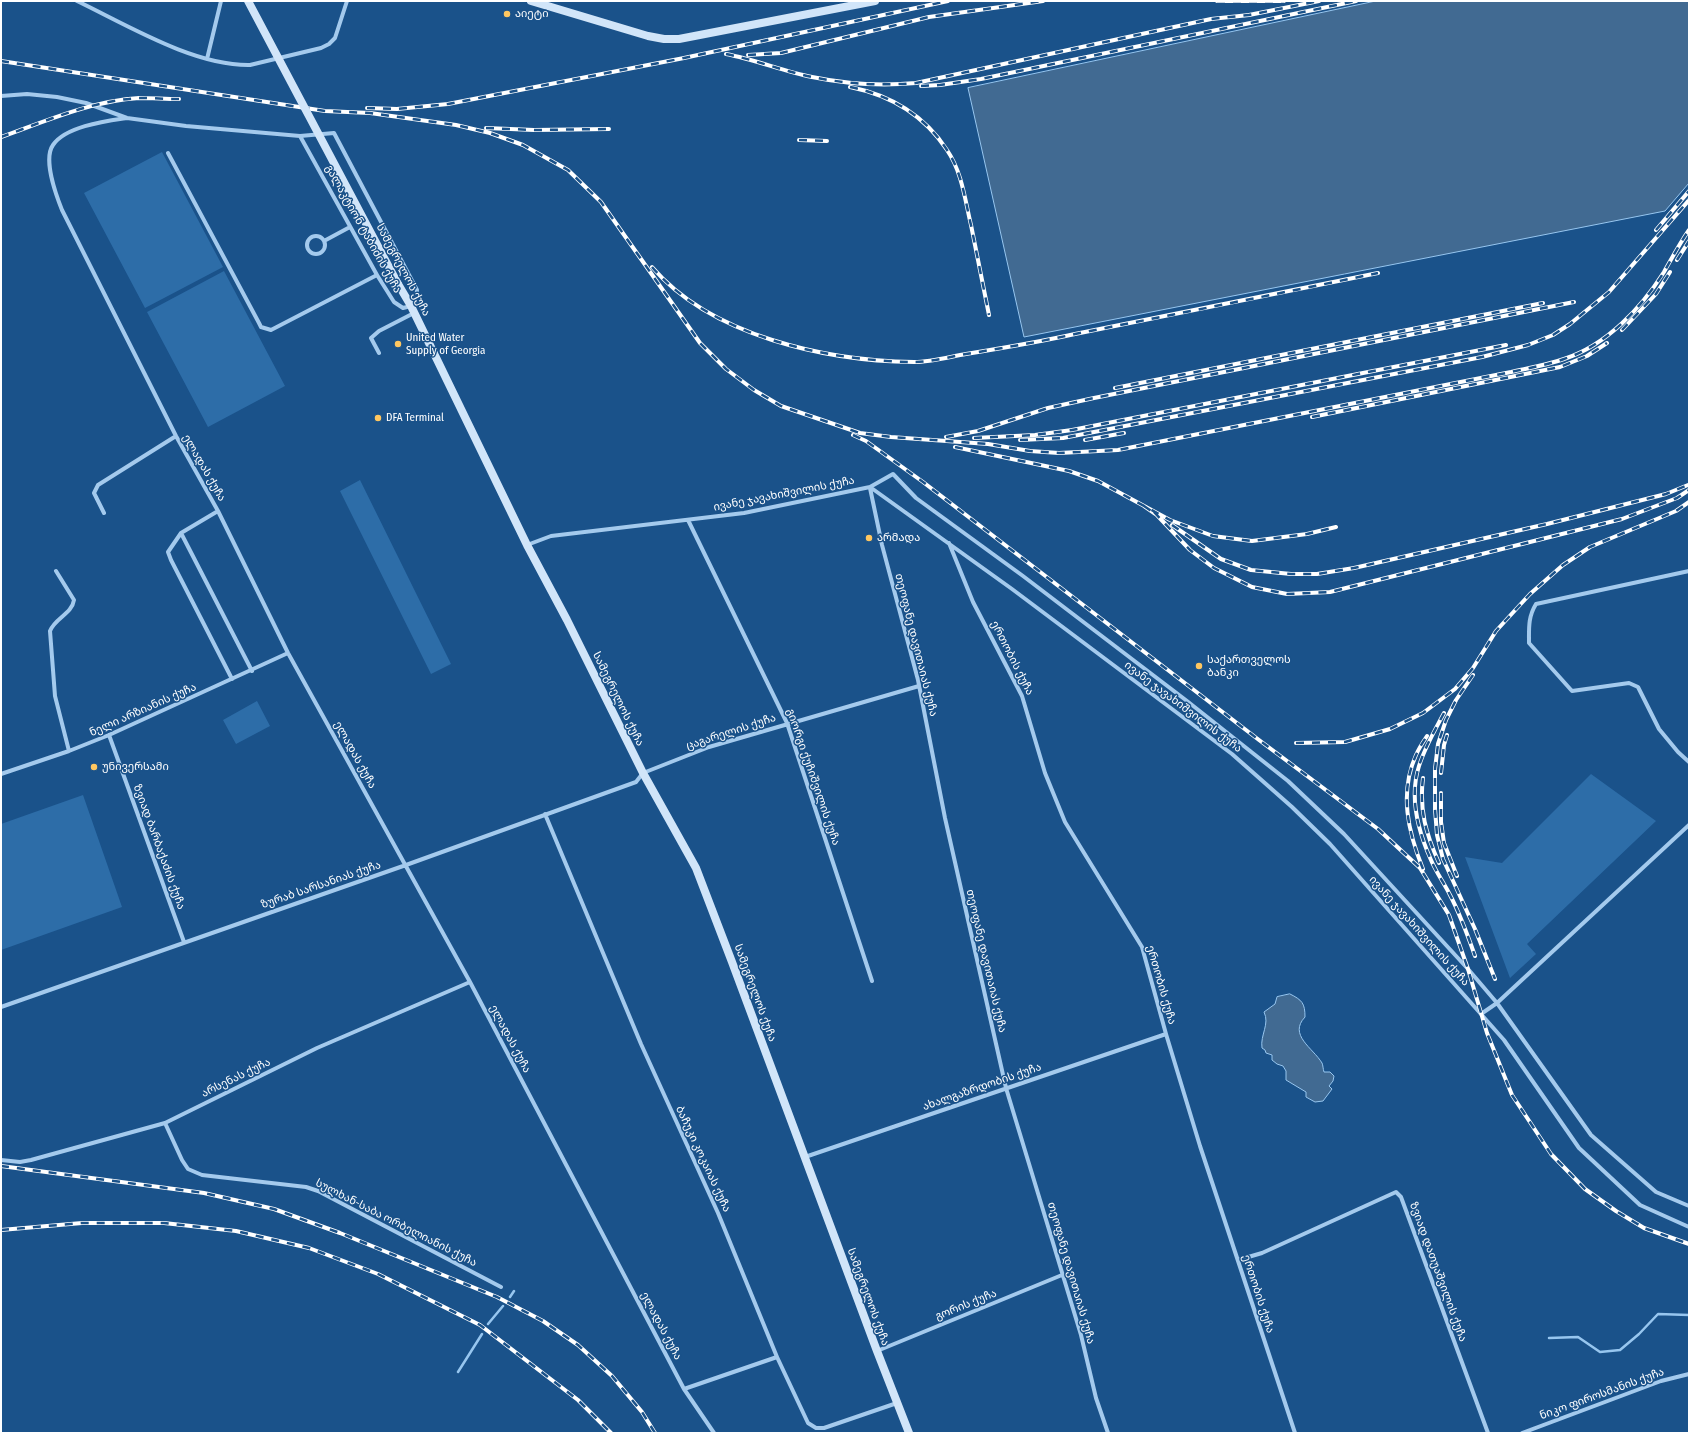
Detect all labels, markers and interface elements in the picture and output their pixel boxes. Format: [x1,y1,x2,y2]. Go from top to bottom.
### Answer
place label: აიეტი [515,7,548,21]
marker: აიეტი [502,9,512,19]
street label: გალაკტიონ ტაბიძის ქუჩა [322,162,404,296]
street label: სამეგრელოს ქუჩა [373,221,433,319]
place label: United Water Supply of Georgia [406,331,485,357]
marker: United Water Supply of Georgia [393,339,403,349]
place label: DFA Terminal [386,411,444,425]
marker: DFA Terminal [373,413,383,423]
street label: ელადას ქუჩა [179,432,229,504]
street label: ივანე ჯავახიშვილის ქუჩა [712,474,856,514]
place label: არმადა [877,531,920,545]
marker: არმადა [864,533,874,543]
street label: თეოფანე დავითაიას ქუჩა [892,572,940,718]
street label: ერთობის ქუჩა [988,619,1036,697]
street label: სამეგრელოს ქუჩა [590,650,646,748]
place label: საქართველოს ბანკი [1207,653,1291,679]
street label: ივანე ჯავახიშვილის ქუჩა [1122,659,1244,755]
marker: საქართველოს ბანკი [1194,661,1204,671]
street label: ნელი არზიანის ქუჩა [87,680,199,740]
street label: გიორგი ქუჩიშვილის ქუჩა [783,707,843,847]
street label: ცაგარელის ქუჩა [684,711,778,753]
street label: ელადას ქუჩა [331,719,379,791]
place label: უნივერსამი [102,760,169,774]
marker: უნივერსამი [89,762,99,772]
street label: ზვიად ბარბაქაძის ქუჩა [130,783,188,911]
street label: ზურაბ სარსანიას ქუჩა [259,858,383,912]
street label: ივანე ჯავახიშვილის ქუჩა [1366,873,1472,989]
street label: თეოფანე დავითაიას ქუჩა [963,888,1009,1034]
street label: სამეგრელოს ქუჩა [731,942,779,1044]
street label: ერთობის ქუჩა [1143,944,1179,1026]
street label: ელადას ქუჩა [487,1003,533,1075]
street label: არსენას ქუჩა [199,1056,273,1100]
street label: ახალგაზრდობის ქუჩა [921,1060,1043,1114]
street label: ბაჩუკი კოკაიას ქუჩა [673,1104,733,1214]
street label: სულხან-საბა ორბელიანის ქუჩა [313,1176,479,1270]
street label: ზვიად დათუაშვილის ქუჩა [1407,1200,1469,1344]
street label: თეოფანე დავითაიას ქუჩა [1044,1201,1098,1345]
street label: სამეგრელოს ქუჩა [844,1246,892,1348]
street label: ერთობის ქუჩა [1239,1253,1277,1335]
street label: გორის ქუჩა [933,1287,999,1323]
street label: ელადას ქუჩა [638,1290,684,1362]
street label: ნიკო ფიროსმანის ქუჩა [1538,1365,1666,1423]

